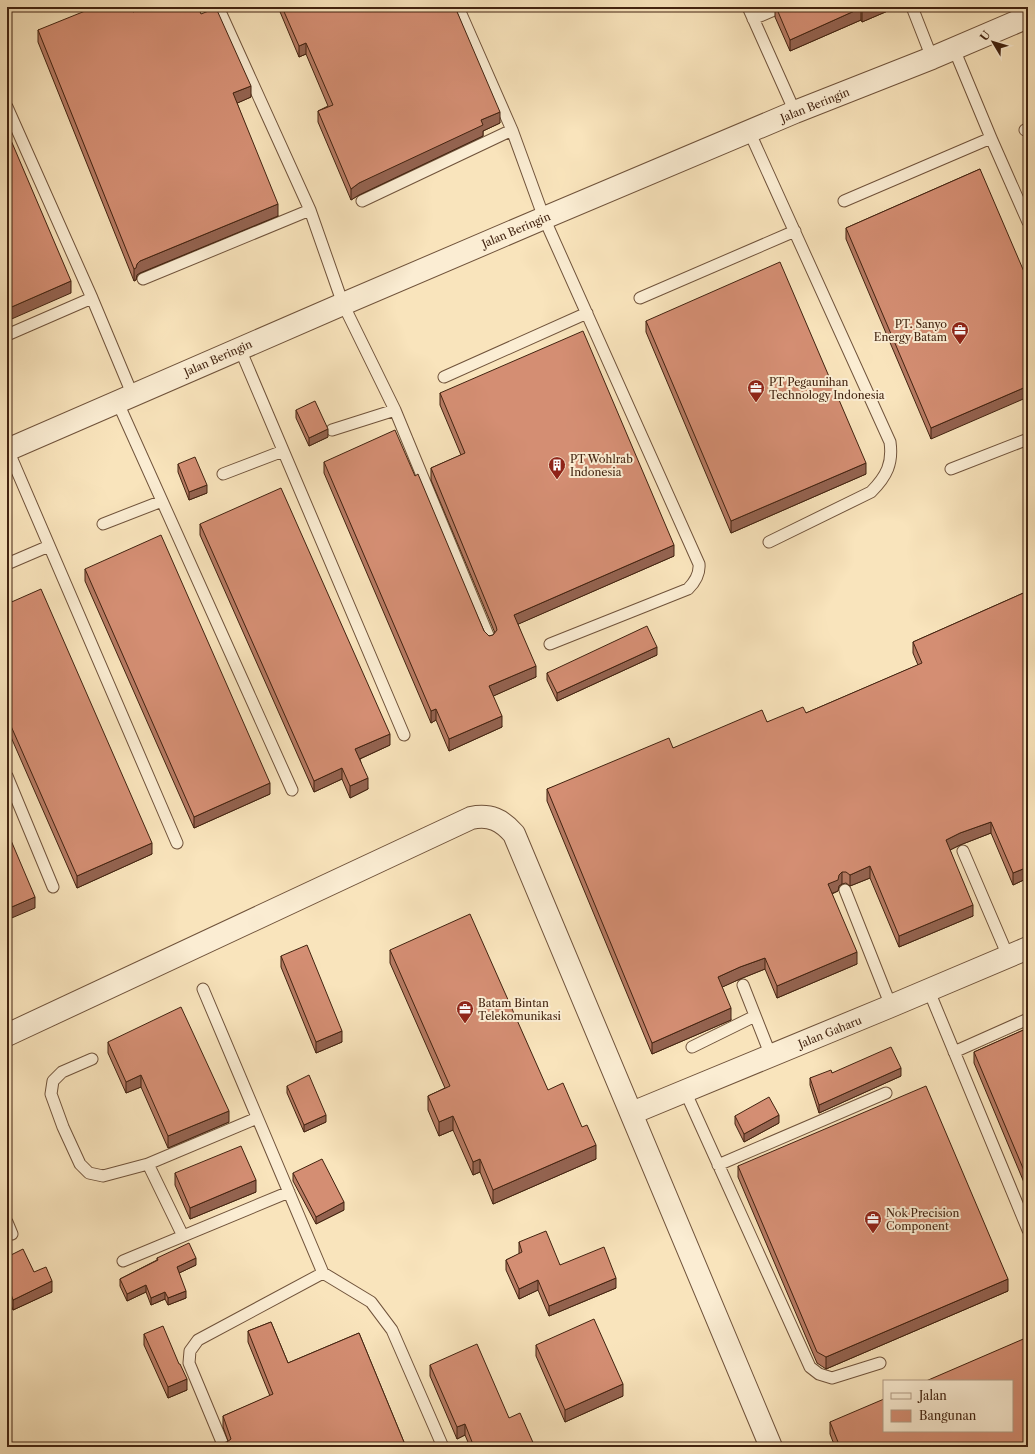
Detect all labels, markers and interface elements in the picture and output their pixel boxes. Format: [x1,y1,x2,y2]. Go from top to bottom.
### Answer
north arrow [973,22,1013,62]
text: U [977,28,993,44]
street label: Jalan Beringin [777,85,852,126]
street label: Jalan Beringin [478,209,553,252]
place label: PT. Sanyo Energy Batam [874,317,948,344]
office icon: PT. Sanyo Energy Batam [950,320,970,345]
street label: Jalan Beringin [180,337,254,380]
place label: PT Pegaunihan Technology Indonesia [769,375,885,402]
office icon: PT Pegaunihan Technology Indonesia [746,378,766,403]
place label: PT Wohlrab Indonesia [570,452,633,479]
building icon: PT Wohlrab Indonesia [547,455,567,480]
place label: Batam Bintan Telekomunikasi [478,996,561,1023]
office icon: Batam Bintan Telekomunikasi [455,999,475,1024]
street label: Jalan Gaharu [794,1013,864,1052]
place label: Nok Precision Component [886,1206,960,1233]
office icon: Nok Precision Component [863,1209,883,1234]
legend [883,1380,1013,1432]
text: Jalan [917,1388,947,1403]
text: Bangunan [919,1408,977,1423]

